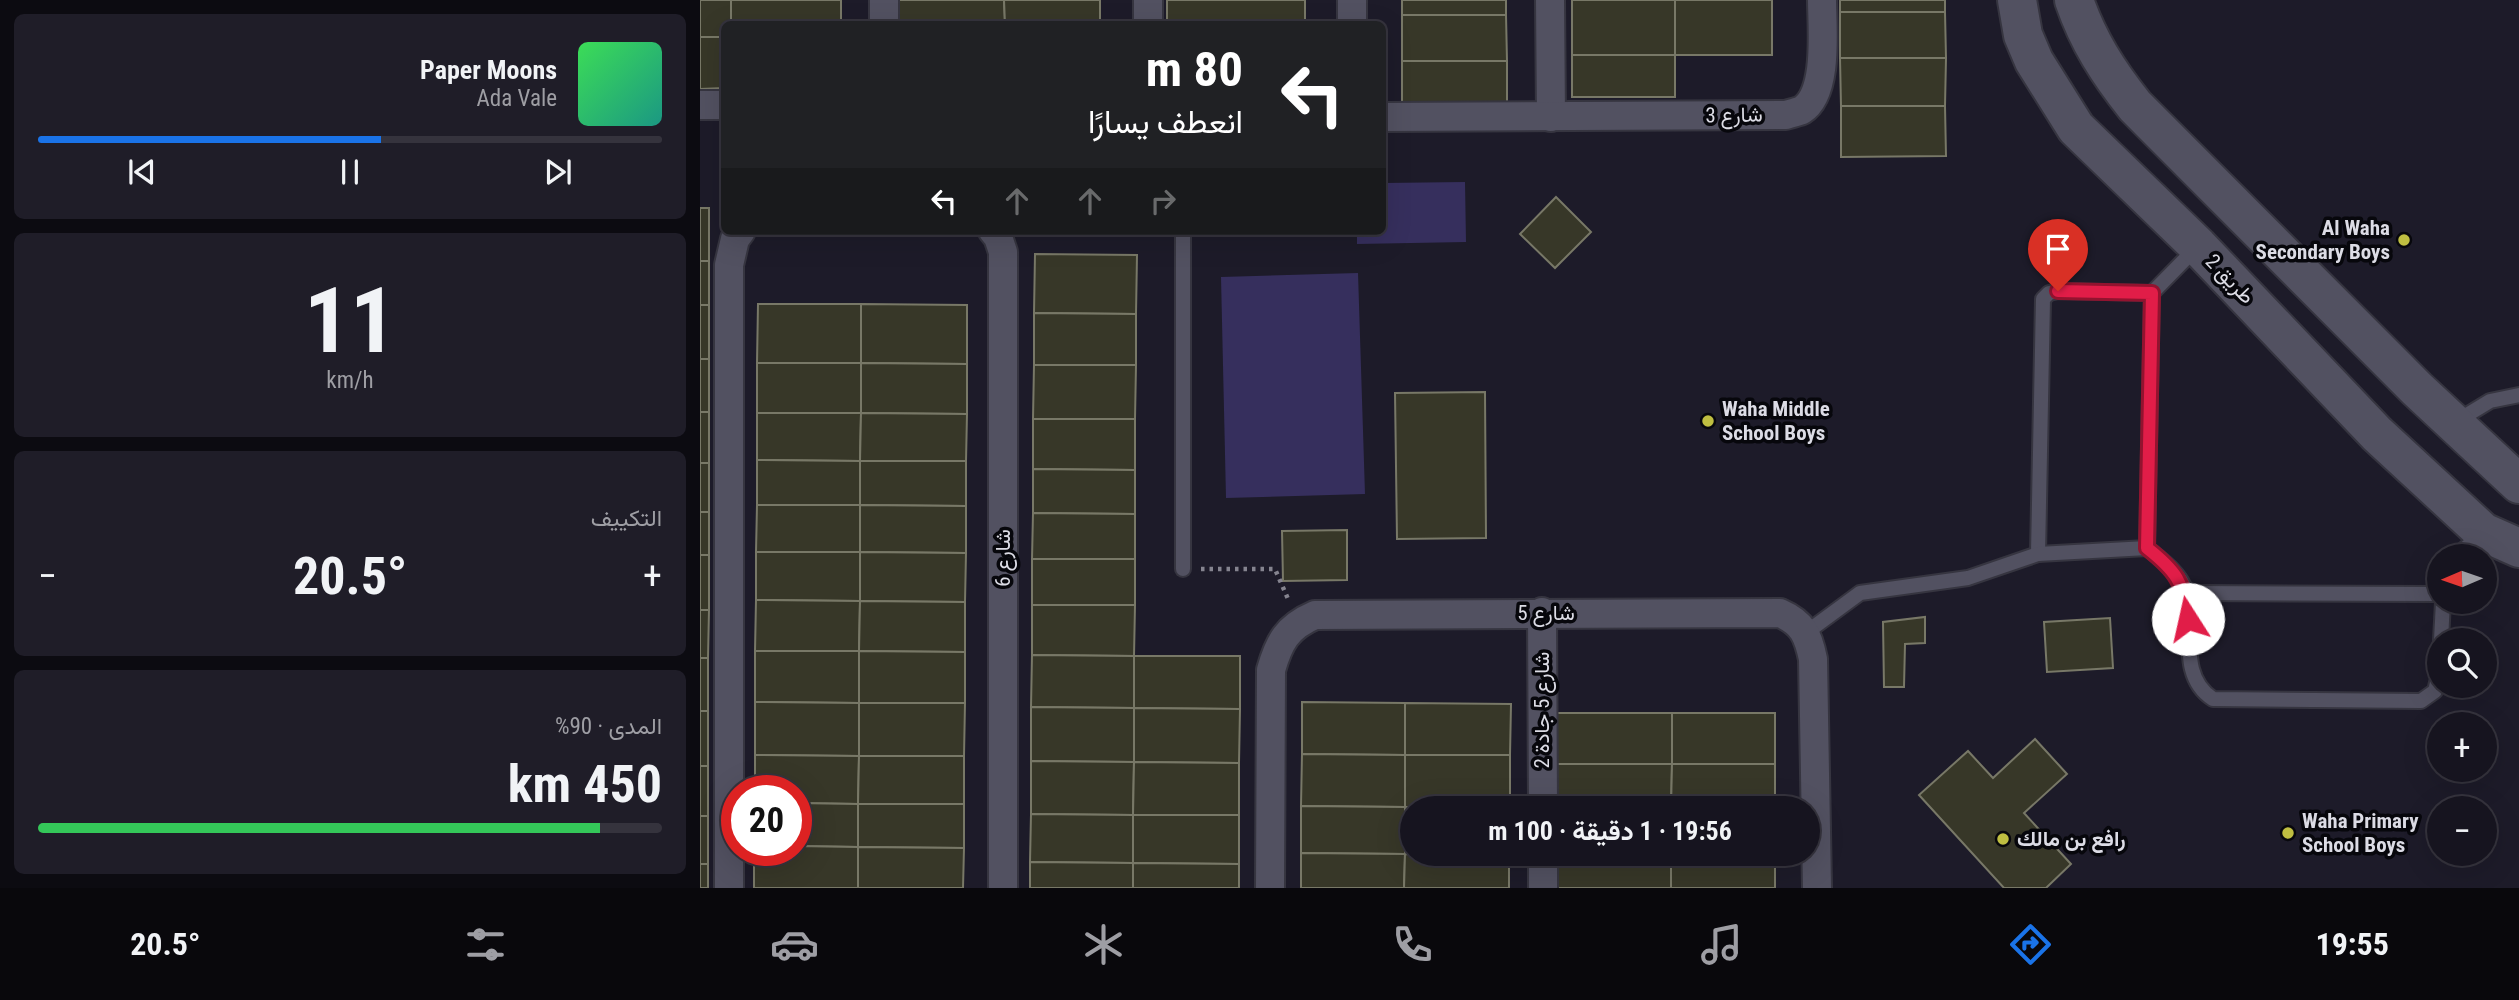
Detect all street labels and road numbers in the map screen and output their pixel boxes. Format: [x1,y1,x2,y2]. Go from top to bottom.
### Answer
street label: شارع 3 [1705,103,1763,129]
street label: طريق 2 [2200,249,2259,310]
street label: شارع 6 [991,529,1017,587]
street label: شارع 5 [1517,601,1575,627]
street label: شارع 5 جادة 2 [1530,652,1556,768]

